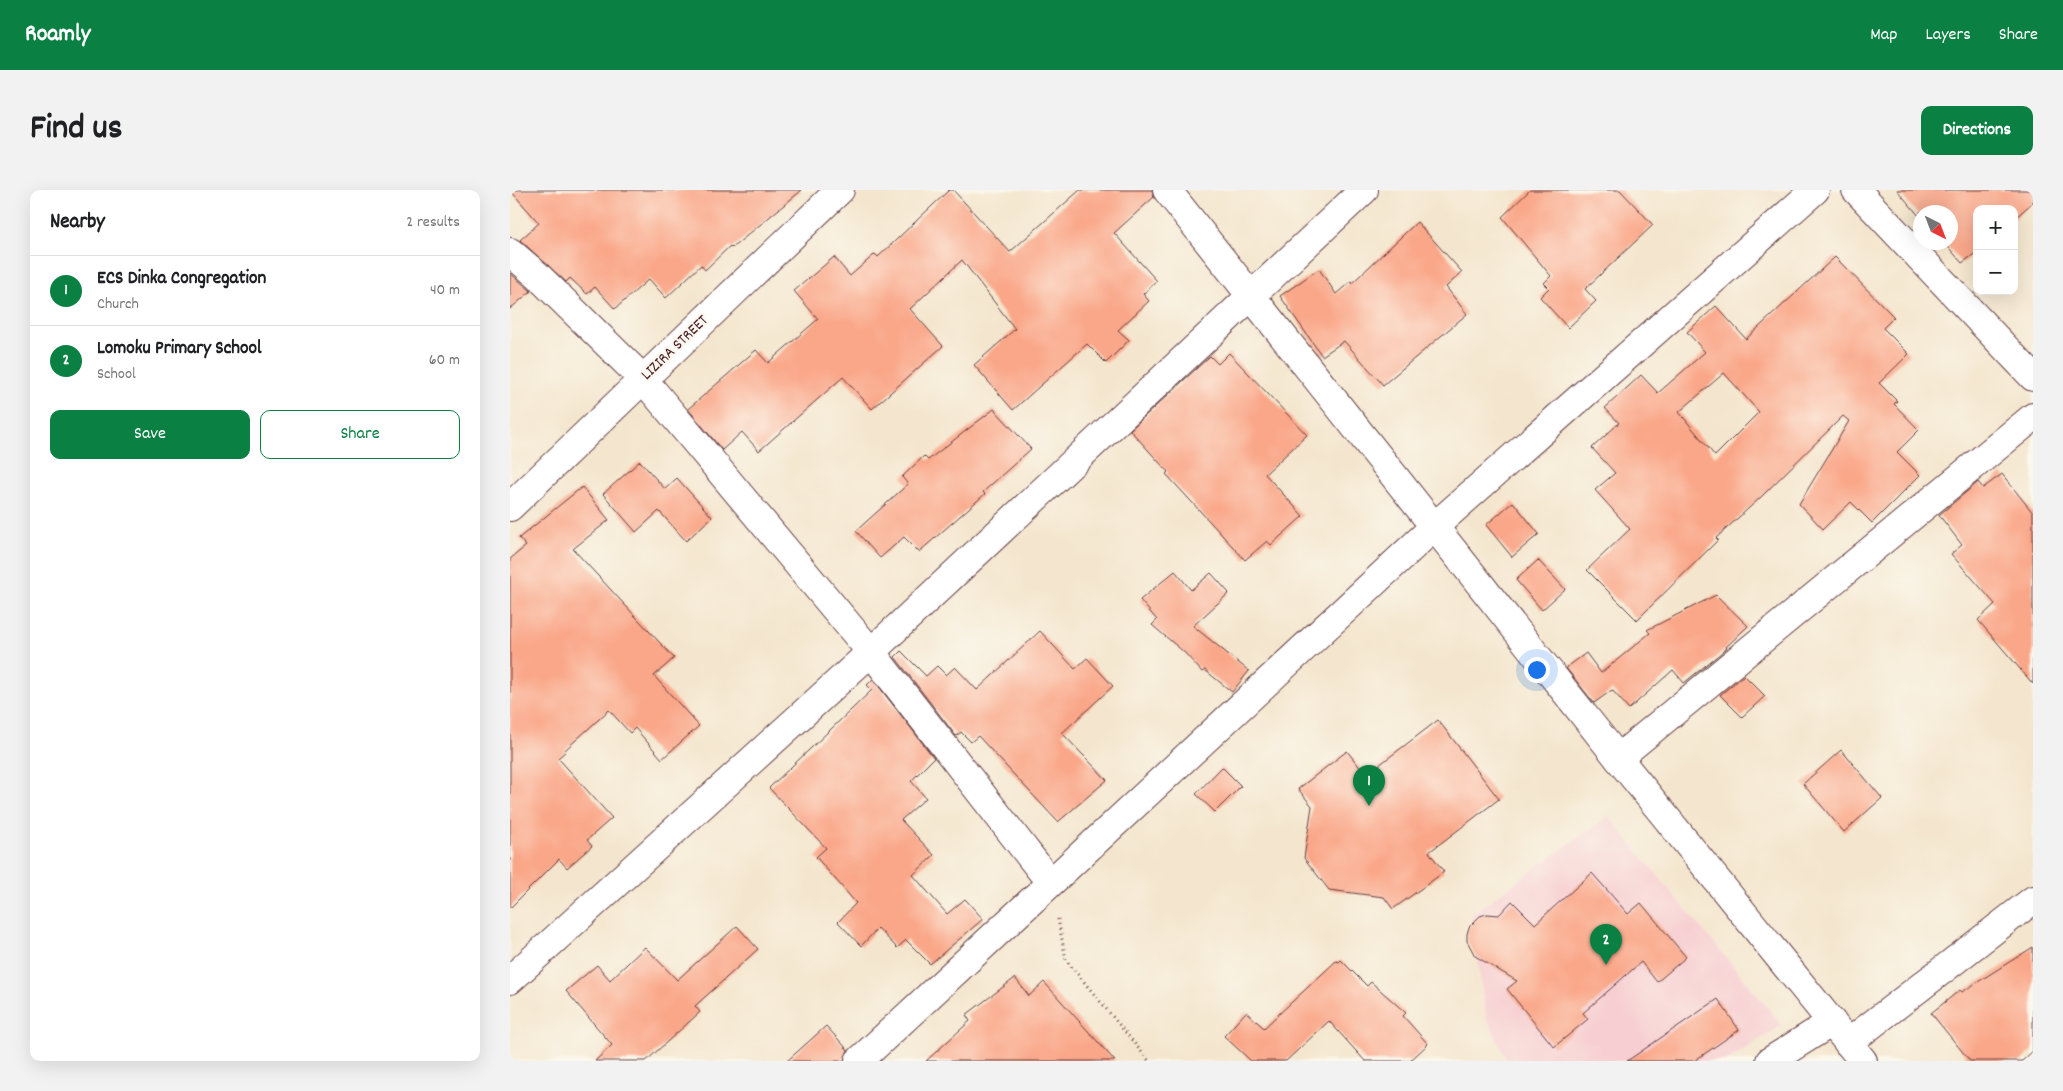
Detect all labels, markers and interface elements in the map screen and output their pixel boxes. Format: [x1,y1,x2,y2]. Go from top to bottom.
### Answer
text: Roamly [25,18,91,52]
text: Map [1870,23,1897,48]
text: Layers [1925,23,1971,48]
text: Share [1999,23,2038,48]
text: Find us [30,105,122,155]
button: Directions [1921,106,2033,155]
north arrow [1913,205,1958,250]
map controls [1973,205,2018,295]
button: + [1973,205,2018,250]
text: Nearby [50,208,105,238]
text: 2 results [406,211,460,234]
button: − [1973,250,2018,295]
text: ECS Dinka Congregation [97,266,266,293]
text: 1 [64,279,68,302]
text: 40 m [430,279,460,302]
text: Church [97,293,139,316]
street label: LIZIRA STREET [636,309,714,386]
text: Lomoku Primary School [97,336,261,363]
text: 2 [63,349,70,372]
text: 60 m [429,349,460,372]
text: School [97,363,136,386]
button: Save [50,410,250,459]
button: Share [260,410,460,459]
your location [1524,657,1550,683]
pin: 1 [1353,765,1385,806]
pin: 2 [1590,924,1622,965]

